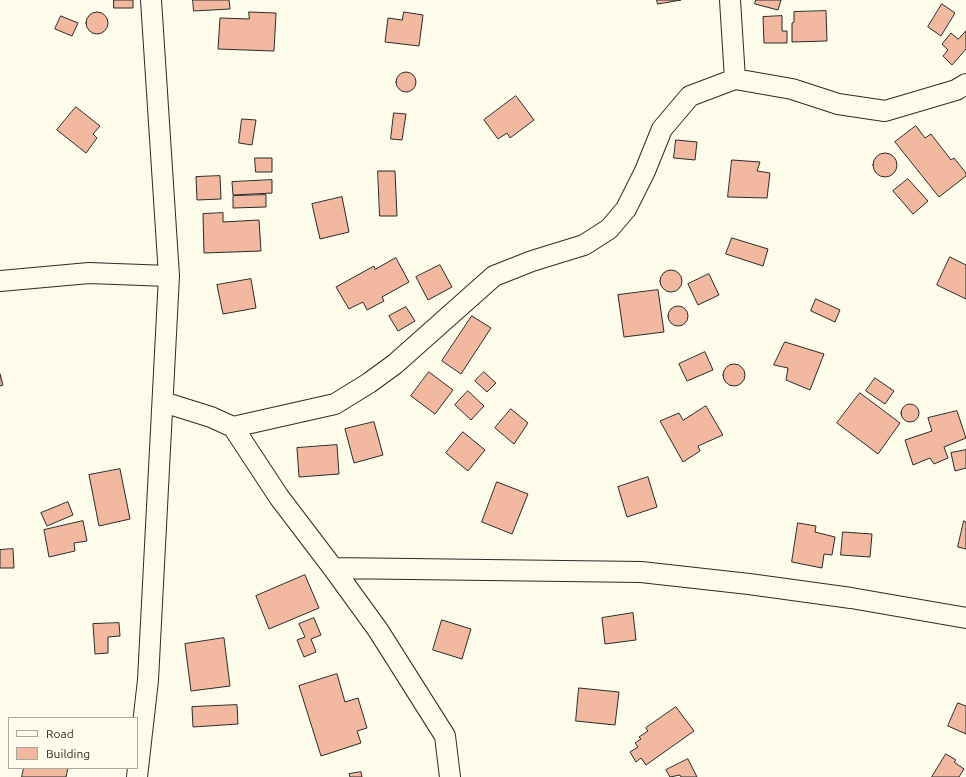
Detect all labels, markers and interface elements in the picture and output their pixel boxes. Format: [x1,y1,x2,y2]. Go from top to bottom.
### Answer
legend [8,717,138,769]
text: Road [46,727,74,740]
text: Building [46,747,90,760]

